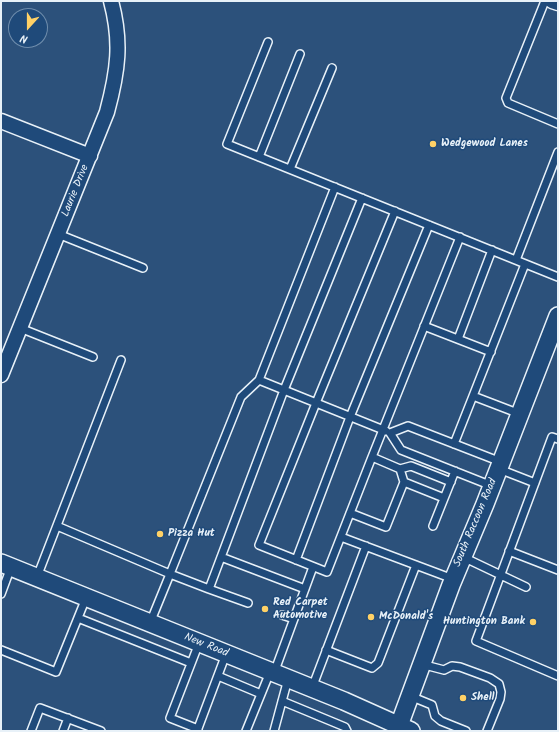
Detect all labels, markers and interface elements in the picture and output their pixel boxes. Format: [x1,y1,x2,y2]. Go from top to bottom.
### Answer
north arrow [8,8,48,48]
text: N [18,29,31,48]
place label: Wedgewood Lanes [441,137,528,151]
marker: Wedgewood Lanes [428,139,438,149]
street label: Laurie Drive [60,163,92,219]
street label: South Raccoon Road [451,477,501,569]
place label: Pizza Hut [168,527,215,541]
marker: Pizza Hut [155,529,165,539]
place label: Red Carpet Automotive [273,596,328,622]
marker: Red Carpet Automotive [260,604,270,614]
place label: McDonald's [379,610,433,624]
marker: McDonald's [366,612,376,622]
place label: Huntington Bank [443,615,525,629]
marker: Huntington Bank [528,617,538,627]
street label: New Road [182,631,230,661]
place label: Shell [471,691,494,705]
marker: Shell [458,693,468,703]

